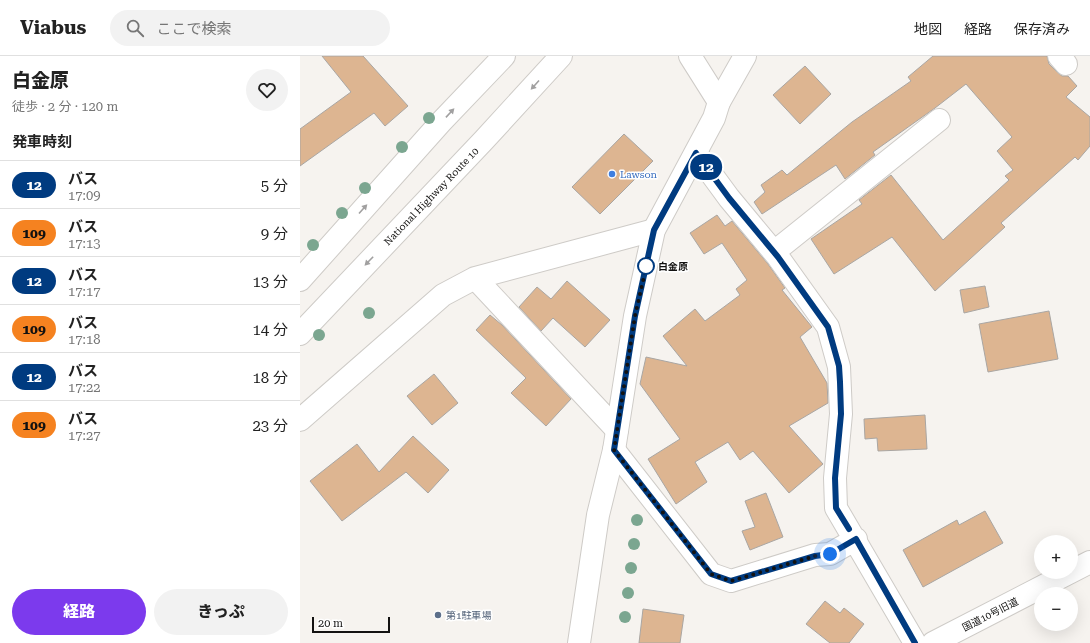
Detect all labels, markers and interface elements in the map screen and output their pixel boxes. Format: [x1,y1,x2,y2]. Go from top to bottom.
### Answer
search box [110,10,390,46]
text: Viabus [20,16,86,39]
icon: search [124,17,146,39]
text: ここで検索 [156,20,231,38]
text: 地図 [914,21,942,37]
text: 経路 [964,21,992,37]
text: 保存済み [1014,21,1070,37]
text: 白金原 [12,69,69,92]
button: heart [246,69,288,111]
one-way arrow [530,80,539,90]
text: 徒歩 · 2 分 · 120 m [12,99,118,114]
one-way arrow [446,108,455,118]
text: 発車時刻 [12,133,72,151]
street label: National Highway Route 10 [382,145,481,247]
line badge: 12 [688,154,724,180]
text: 12 [698,159,714,175]
marker: Lawson [607,169,617,179]
place label: Lawson [620,169,658,180]
text: バス [68,170,98,188]
text: 12 [26,177,42,193]
text: 5 分 [261,177,288,195]
text: 17:09 [68,188,100,203]
one-way arrow [359,204,368,215]
text: バス [68,218,98,236]
text: 109 [22,225,46,241]
text: 9 分 [261,225,288,243]
text: 17:13 [68,236,100,251]
one-way arrow [364,256,374,266]
marker: 白金原 [637,257,655,275]
place label: 白金原 [658,261,688,272]
text: バス [68,266,98,284]
text: 12 [26,273,42,289]
text: 13 分 [252,273,288,291]
text: 17:17 [68,284,100,299]
text: バス [68,314,98,332]
text: 109 [22,321,46,337]
text: 14 分 [252,321,288,339]
text: 17:18 [68,332,100,347]
text: バス [68,362,98,380]
text: 12 [26,369,42,385]
text: 18 分 [252,369,288,387]
text: 17:22 [68,380,100,395]
text: バス [68,410,98,428]
text: 109 [22,417,46,433]
text: 23 分 [252,417,288,435]
text: 17:27 [68,428,100,443]
map controls [1034,535,1078,631]
button: + [1034,535,1078,579]
your location [820,544,840,564]
button: − [1034,587,1078,631]
button: 経路 [12,589,146,635]
button: きっぷ [154,589,288,635]
street label: 国道10号旧道 [960,596,1020,633]
marker: 第1駐車場 [433,610,443,620]
place label: 第1駐車場 [446,610,492,621]
scale bar [312,615,390,634]
text: 20 m [318,617,343,630]

